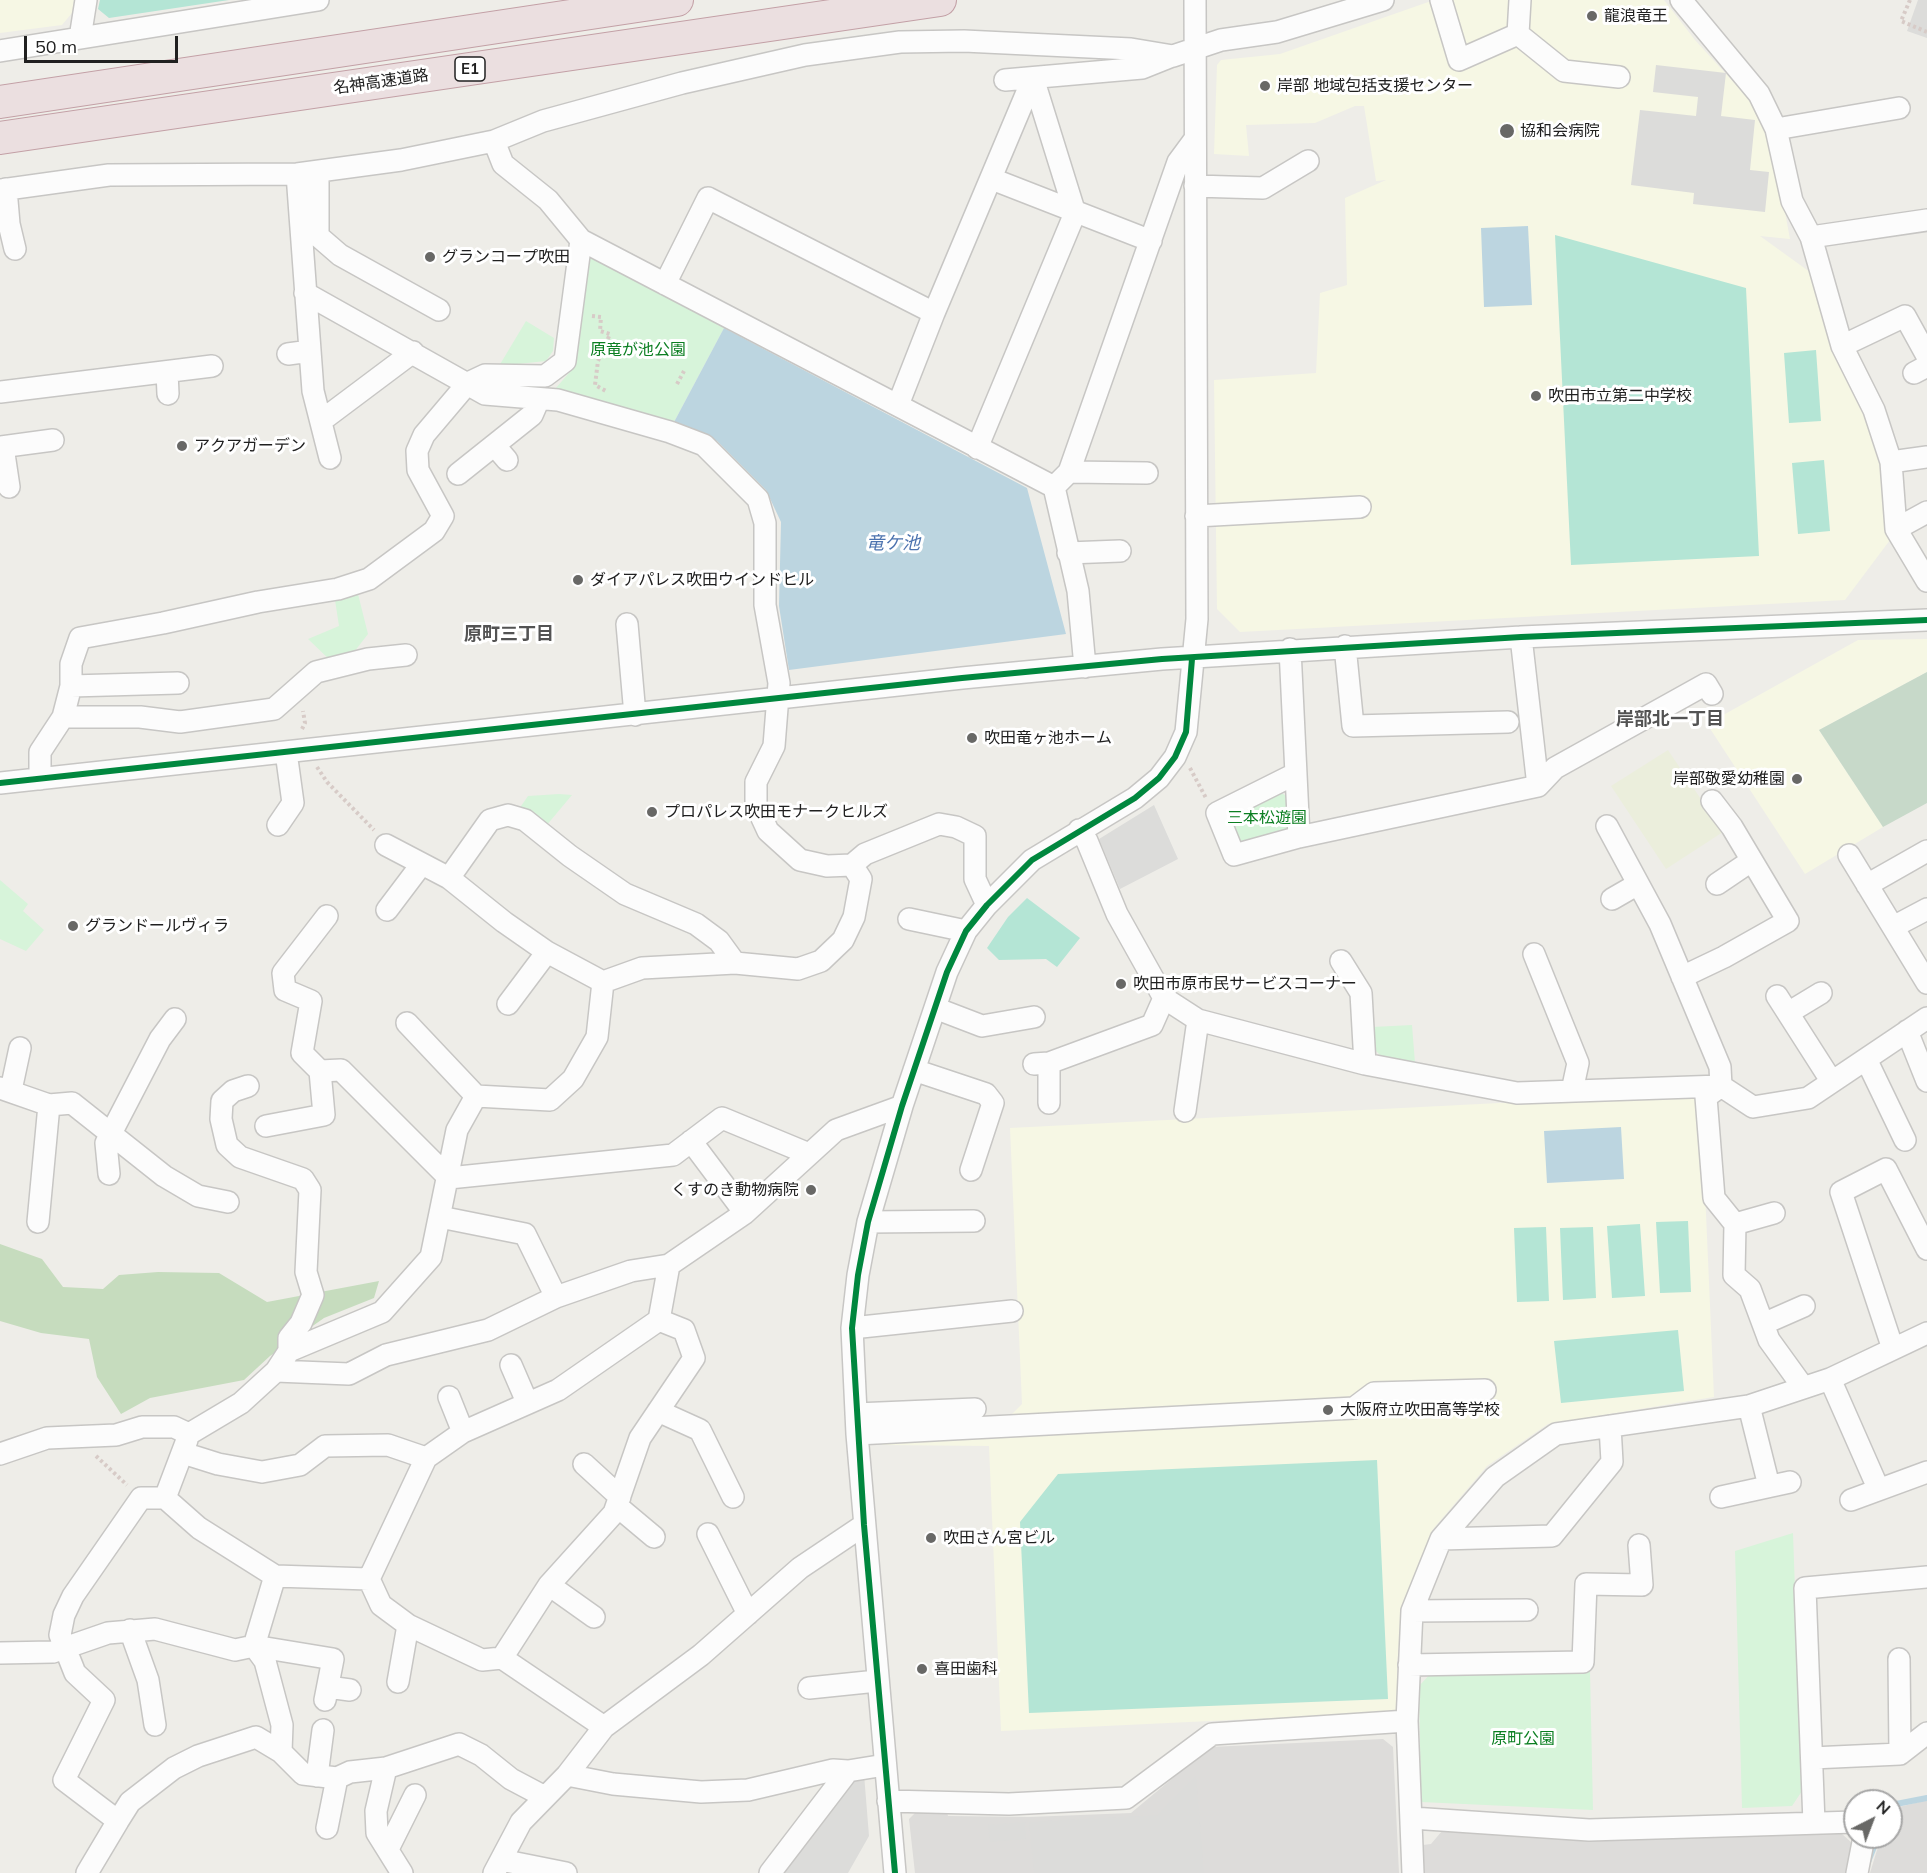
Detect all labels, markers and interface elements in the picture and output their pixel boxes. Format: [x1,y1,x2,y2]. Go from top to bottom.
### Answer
place label: 龍浪竜王 [1604,6,1668,26]
marker: 龍浪竜王 [1585,9,1599,23]
scale bar [27,24,182,62]
text: 50 m [35,35,77,58]
road number: E1 [455,57,485,81]
street label: 名神高速道路 [332,66,430,98]
place label: 岸部 地域包括支援センター [1277,76,1473,96]
marker: 岸部 地域包括支援センター [1258,79,1272,93]
place label: 協和会病院 [1520,121,1600,141]
marker: 協和会病院 [1498,122,1516,140]
place label: グランコープ吹田 [442,247,570,267]
marker: グランコープ吹田 [423,250,437,264]
park label: 原竜が池公園 [590,340,686,360]
place label: 吹田市立第二中学校 [1548,386,1692,406]
marker: 吹田市立第二中学校 [1529,389,1543,403]
place label: アクアガーデン [194,436,306,456]
marker: アクアガーデン [175,439,189,453]
water label: 竜ケ池 [866,533,920,555]
place label: ダイアパレス吹田ウインドヒル [590,570,814,590]
marker: ダイアパレス吹田ウインドヒル [571,573,585,587]
district label: 原町三丁目 [464,624,554,646]
district label: 岸部北一丁目 [1616,709,1724,731]
place label: 吹田竜ヶ池ホーム [984,728,1112,748]
marker: 吹田竜ヶ池ホーム [965,731,979,745]
place label: 岸部敬愛幼稚園 [1673,769,1785,789]
marker: 岸部敬愛幼稚園 [1790,772,1804,786]
place label: プロパレス吹田モナークヒルズ [664,802,888,822]
marker: プロパレス吹田モナークヒルズ [645,805,659,819]
park label: 三本松遊園 [1227,808,1307,828]
place label: グランドールヴィラ [85,916,229,936]
marker: グランドールヴィラ [66,919,80,933]
place label: 吹田市原市民サービスコーナー [1133,974,1357,994]
marker: 吹田市原市民サービスコーナー [1114,977,1128,991]
place label: くすのき動物病院 [671,1180,799,1200]
marker: くすのき動物病院 [804,1183,818,1197]
place label: 大阪府立吹田高等学校 [1340,1400,1500,1420]
marker: 大阪府立吹田高等学校 [1321,1403,1335,1417]
place label: 吹田さん宮ビル [943,1528,1055,1548]
marker: 吹田さん宮ビル [924,1531,938,1545]
place label: 喜田歯科 [934,1659,998,1679]
marker: 喜田歯科 [915,1662,929,1676]
park label: 原町公園 [1491,1729,1555,1749]
north arrow [1843,1789,1903,1849]
text: N [1873,1796,1895,1819]

